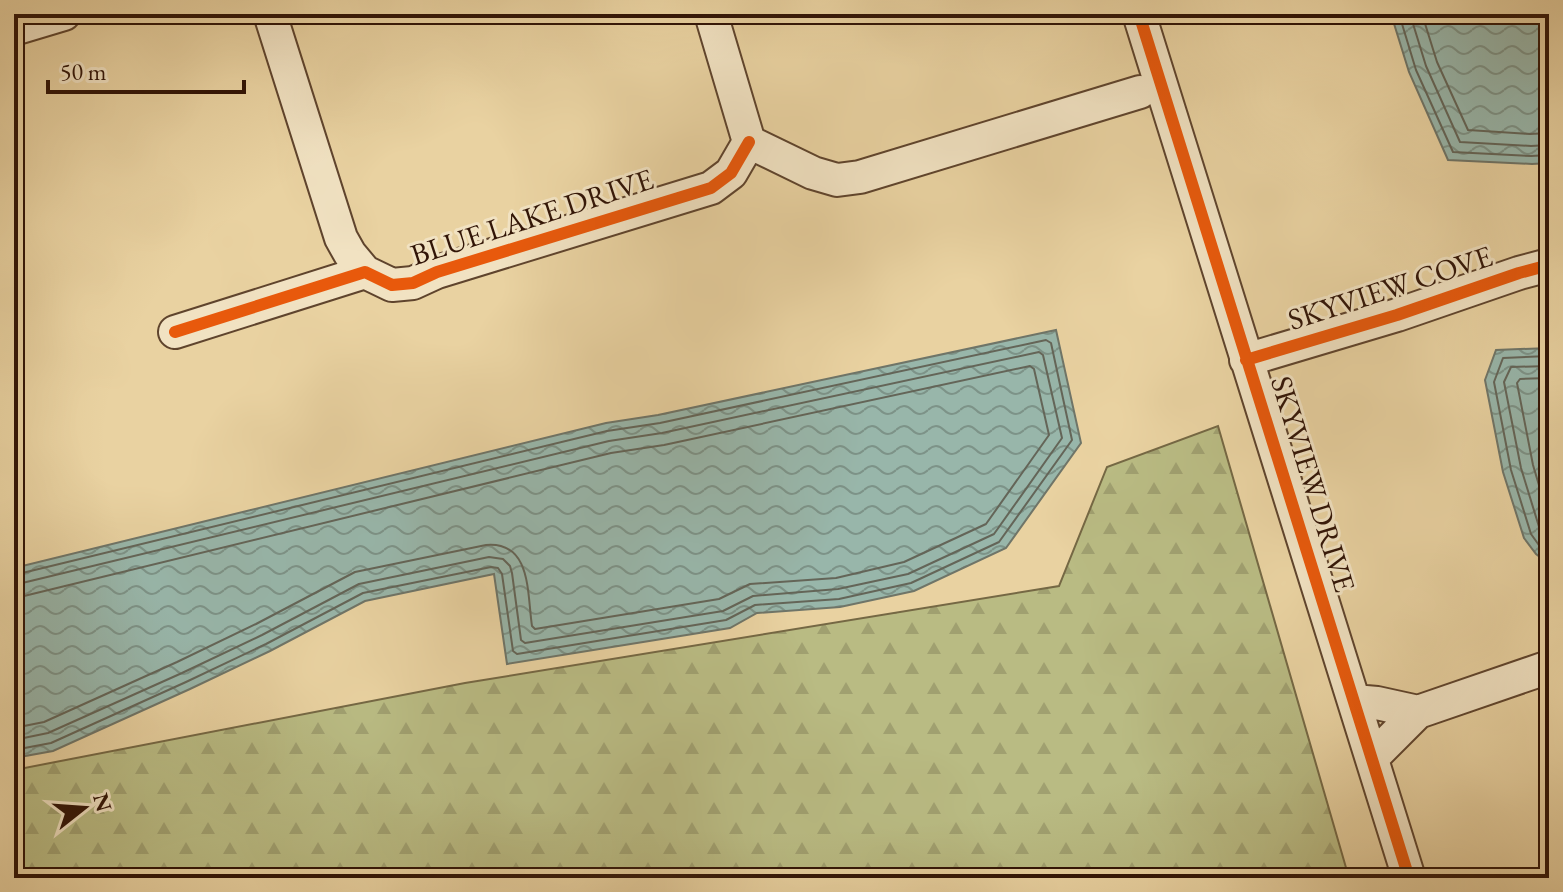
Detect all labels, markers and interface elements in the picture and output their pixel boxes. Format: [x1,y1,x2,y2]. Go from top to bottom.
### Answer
scale bar [48,44,244,94]
text: 50 m [60,56,107,87]
street label: BLUE LAKE DRIVE [405,159,658,274]
street label: SKYVIEW COVE [1283,236,1497,339]
street label: SKYVIEW DRIVE [1262,371,1365,597]
north arrow [44,768,124,848]
text: N [86,790,119,815]

